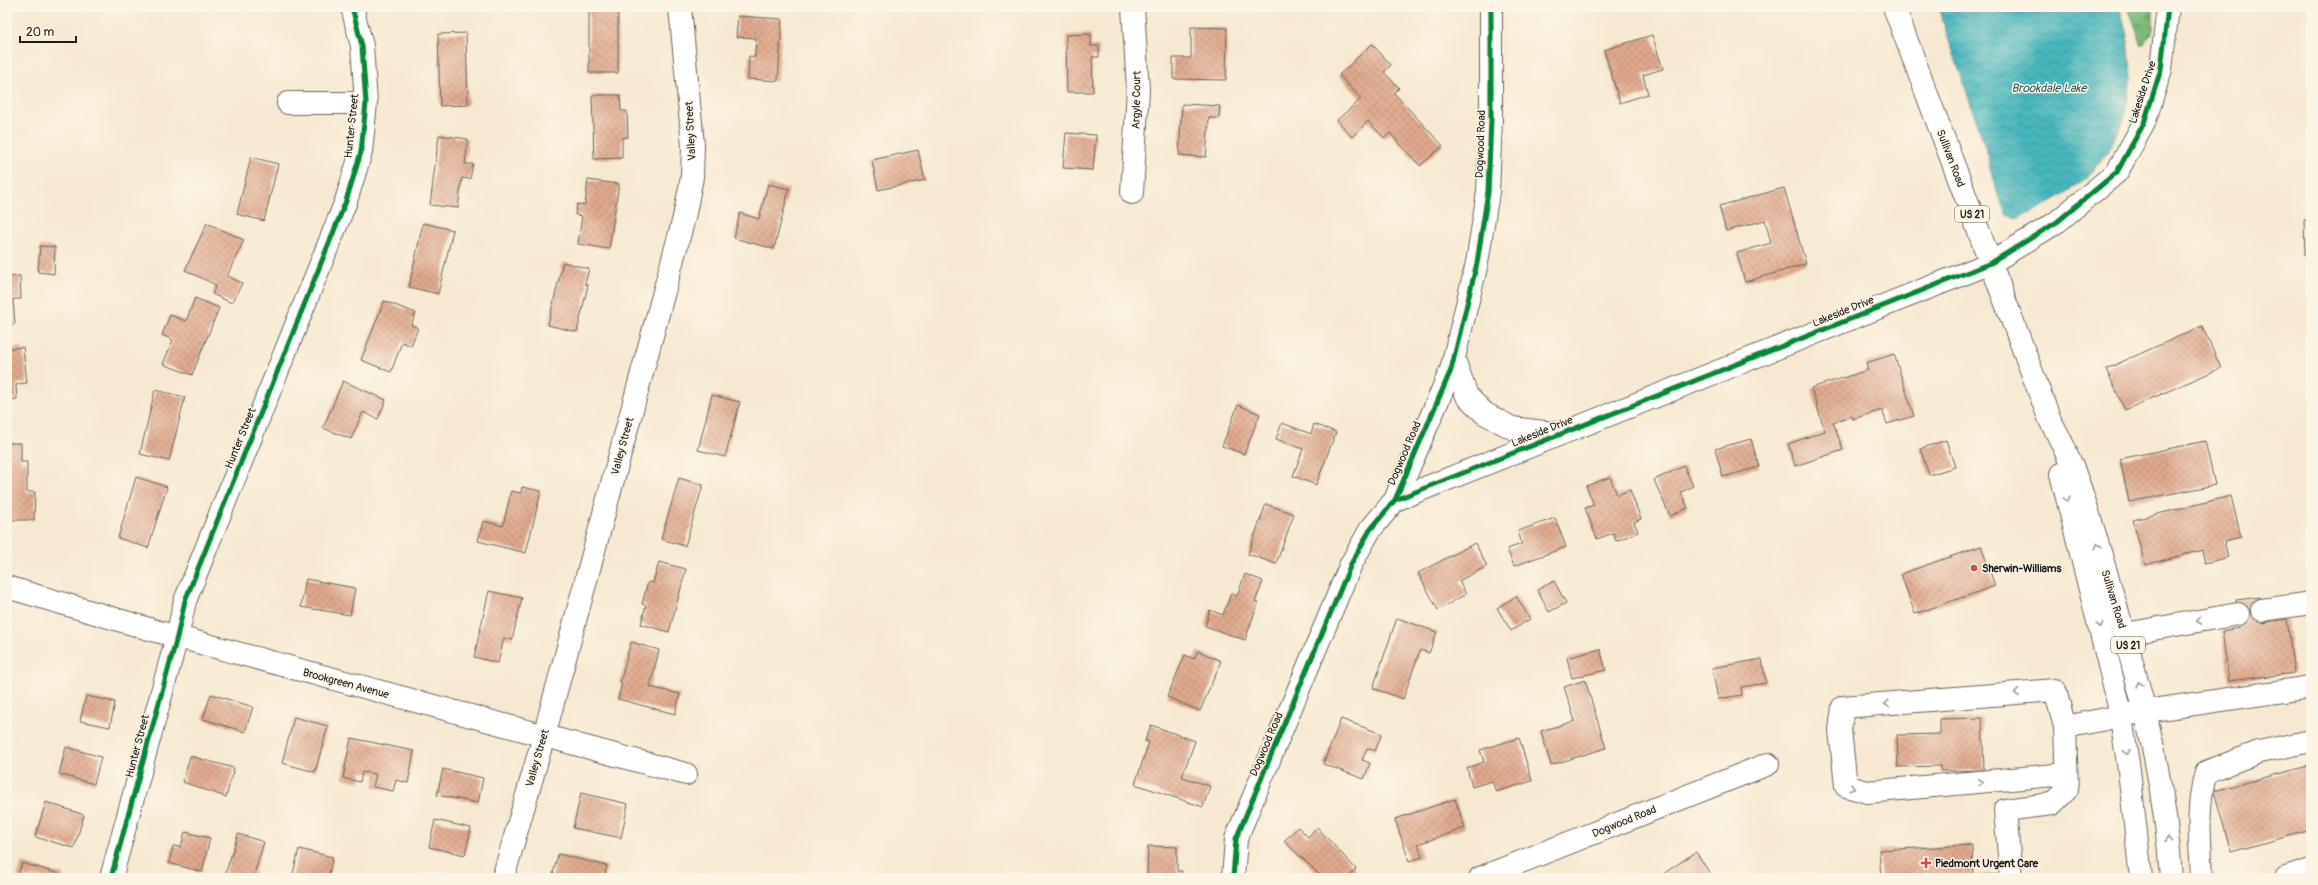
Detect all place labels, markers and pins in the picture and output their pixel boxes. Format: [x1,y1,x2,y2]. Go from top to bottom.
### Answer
place label: Sherwin-Williams [1982,562,2061,575]
marker: Sherwin-Williams [1969,563,1979,573]
marker: Piedmont Urgent Care [1920,857,1932,869]
place label: Piedmont Urgent Care [1935,857,2039,870]

